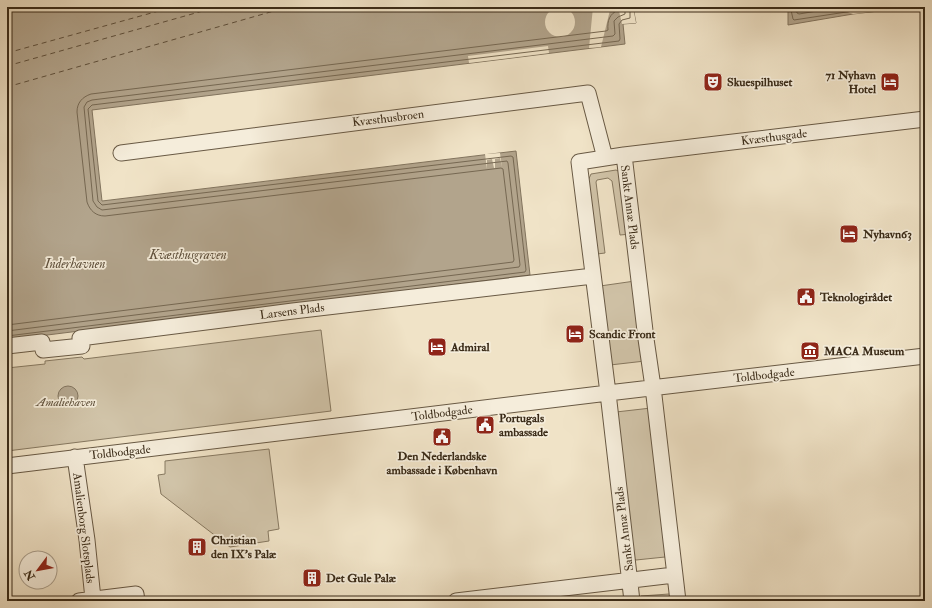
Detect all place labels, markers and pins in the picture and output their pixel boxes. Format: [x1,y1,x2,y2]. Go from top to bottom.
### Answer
place label: 71 Nyhavn Hotel [826,68,877,97]
theatre icon: Skuespilhuset [702,71,724,93]
hotel icon: 71 Nyhavn Hotel [879,71,901,93]
place label: Skuespilhuset [727,75,792,90]
hotel icon: Nyhavn63 [838,223,860,245]
place label: Nyhavn63 [862,227,912,242]
public building icon: Teknologirådet [795,286,817,308]
place label: Teknologirådet [819,290,892,305]
hotel icon: Scandic Front [564,323,586,345]
place label: Scandic Front [589,327,656,342]
hotel icon: Admiral [426,336,448,358]
place label: Admiral [450,340,490,355]
museum icon: MACA Museum [799,340,821,362]
place label: MACA Museum [823,344,905,359]
place label: Portugals ambassade [499,411,549,440]
public building icon: Portugals ambassade [474,414,496,436]
public building icon: Den Nederlandske ambassade i København [431,426,453,448]
place label: Den Nederlandske ambassade i København [387,449,498,478]
place label: Christian den IX's Palæ [211,533,277,562]
building icon: Christian den IX's Palæ [186,536,208,558]
building icon: Det Gule Palæ [301,567,323,589]
place label: Det Gule Palæ [326,571,397,586]

